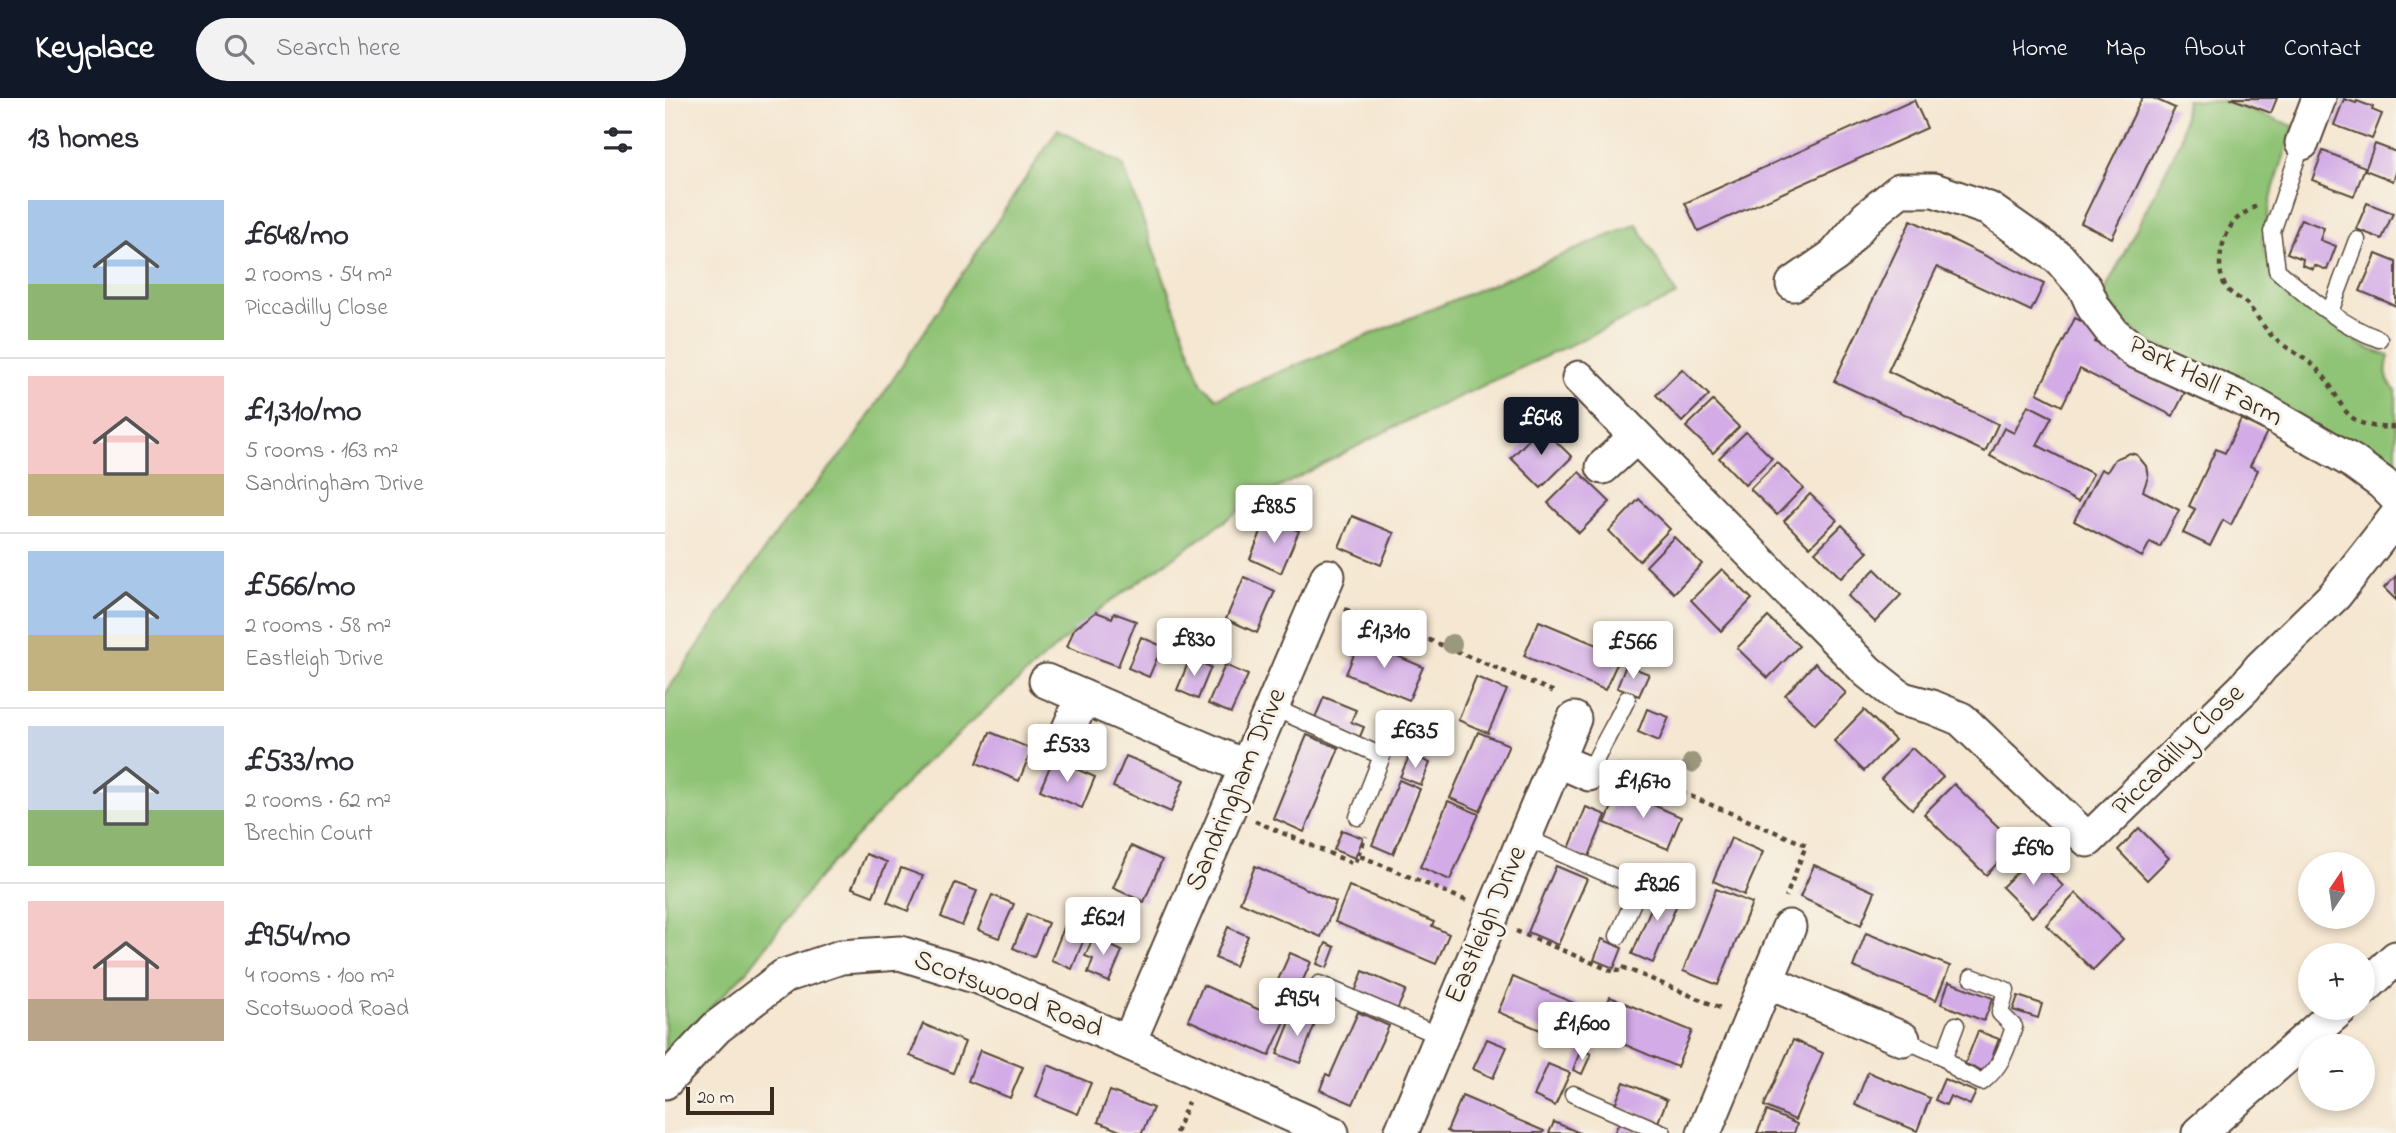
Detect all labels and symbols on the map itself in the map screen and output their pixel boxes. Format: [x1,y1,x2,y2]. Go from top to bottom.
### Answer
street label: Park Hall Farm [2120,325,2290,439]
pin: £648 [1500,398,1582,457]
pin: £885 [1233,486,1315,545]
pin: £1,310 [1327,610,1441,670]
pin: £830 [1153,618,1235,678]
pin: £566 [1592,622,1674,681]
street label: Piccadilly Close [2103,675,2255,827]
street label: Sandringham Drive [1176,682,1298,898]
pin: £635 [1374,710,1456,770]
pin: £533 [1026,724,1108,784]
pin: £1,670 [1586,760,1700,820]
pin: £690 [1992,828,2074,887]
street label: Eastleigh Drive [1435,839,1539,1010]
north arrow [2298,852,2375,929]
pin: £826 [1616,864,1698,923]
pin: £621 [1062,898,1144,957]
street label: Scotswood Road [908,940,1109,1050]
pin: £954 [1256,978,1338,1038]
pin: £1,600 [1525,1002,1639,1062]
scale bar [686,1084,773,1116]

